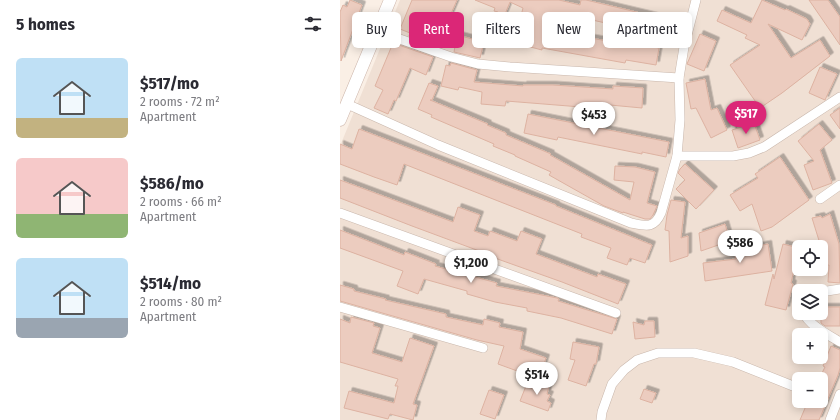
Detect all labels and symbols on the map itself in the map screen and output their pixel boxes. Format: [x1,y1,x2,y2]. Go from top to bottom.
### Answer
pin: $517 [722,101,770,135]
pin: $453 [570,102,618,136]
pin: $586 [716,230,764,264]
pin: $1,200 [438,250,504,284]
pin: $514 [513,362,561,396]

